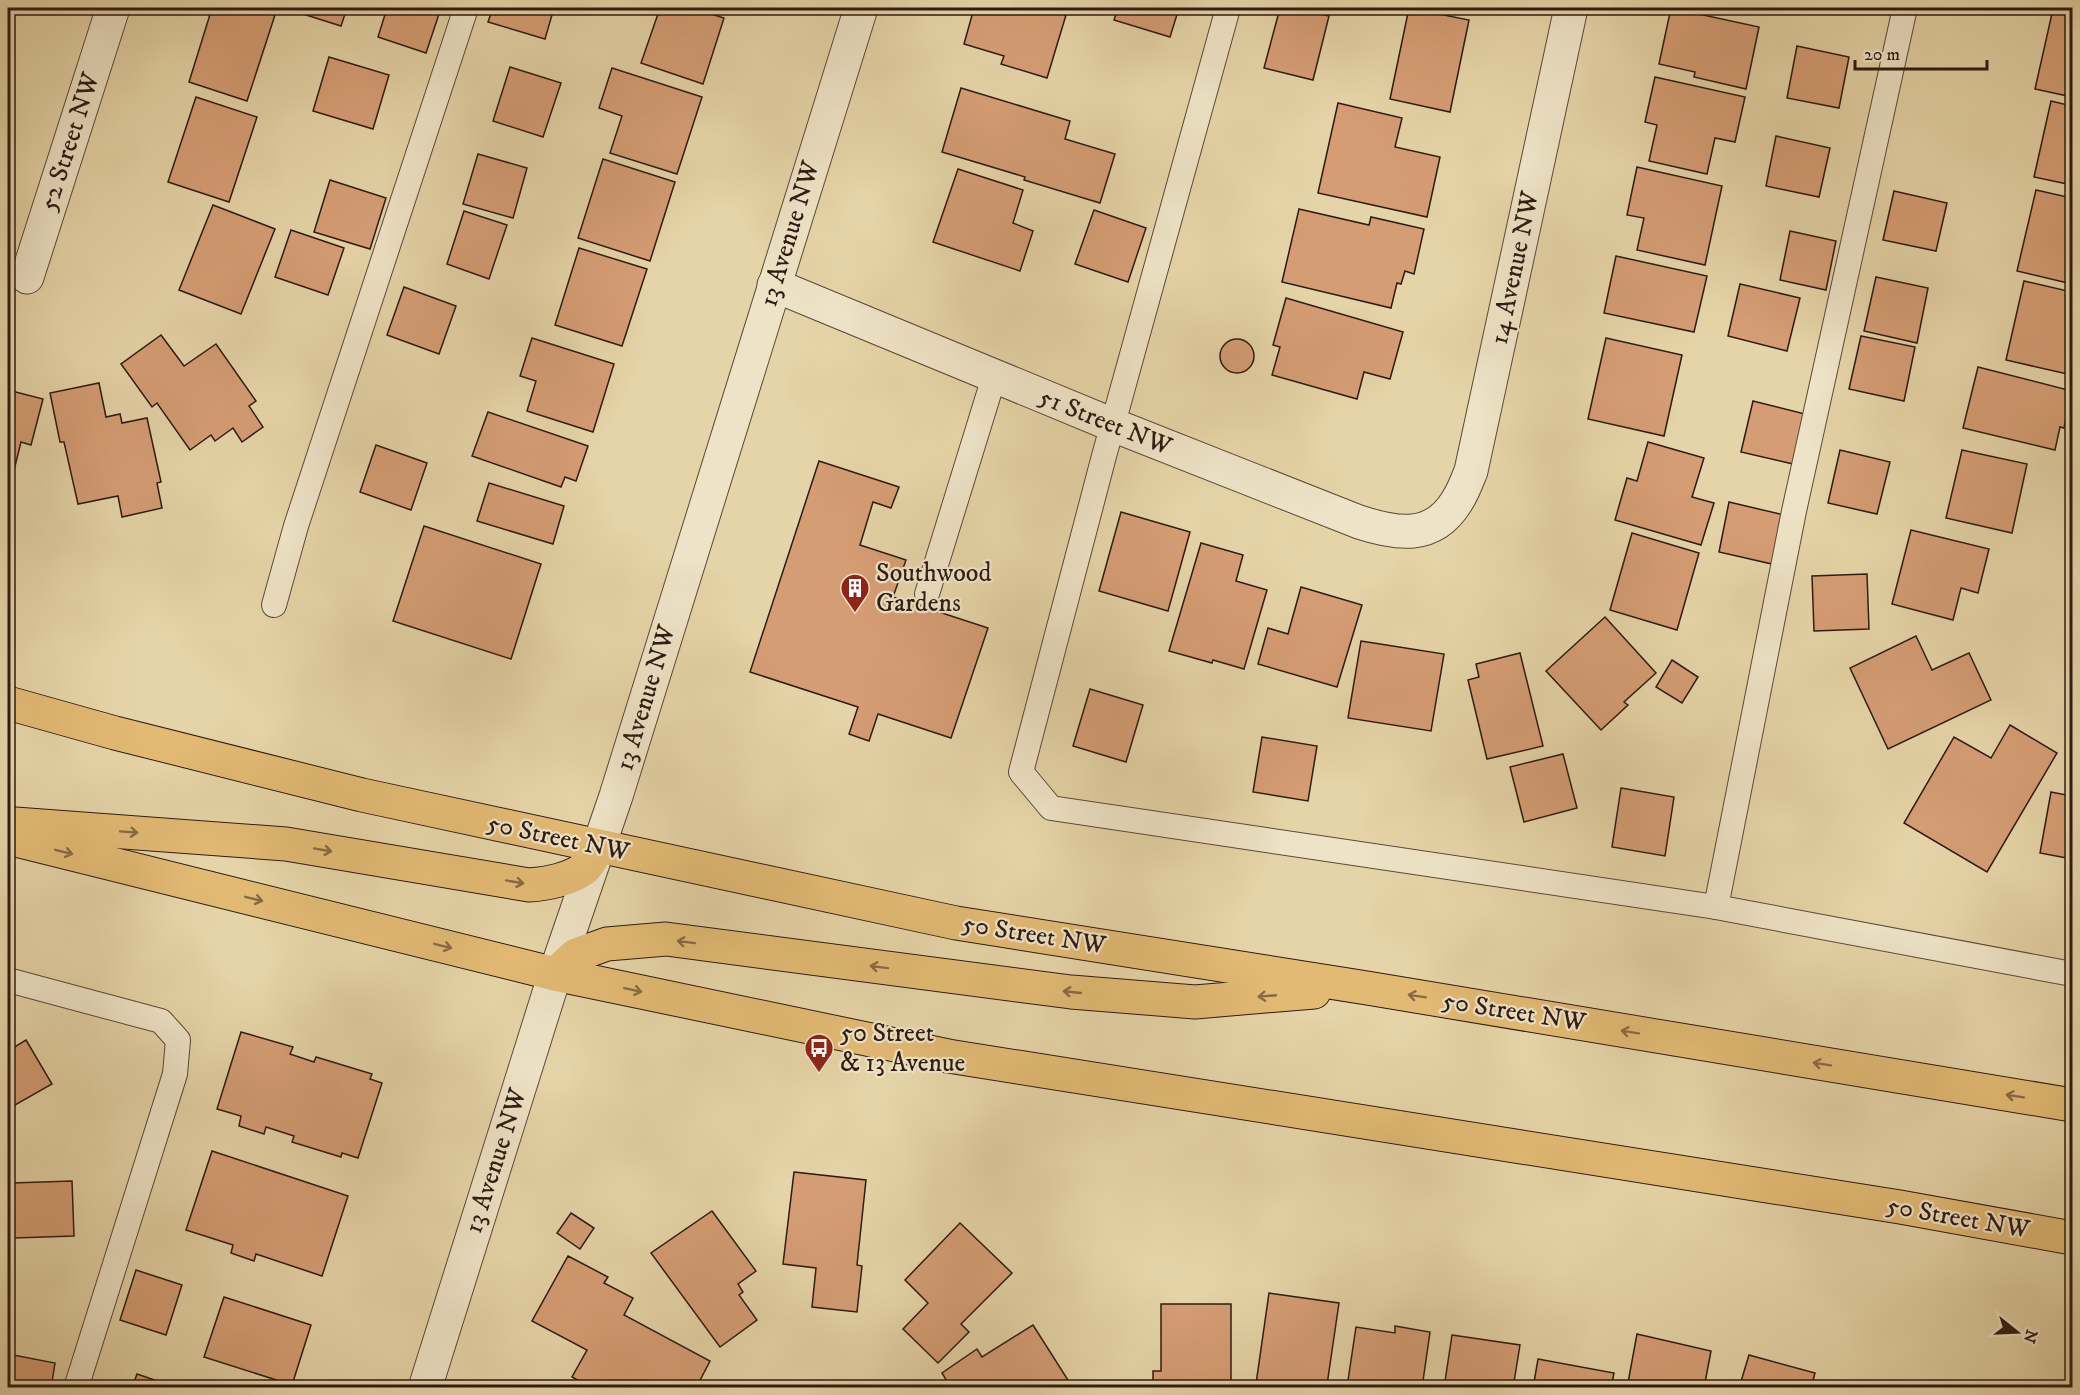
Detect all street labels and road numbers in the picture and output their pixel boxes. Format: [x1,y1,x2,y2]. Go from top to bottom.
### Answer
street label: 52 Street NW [32,68,108,215]
street label: 13 Avenue NW [752,156,828,311]
street label: 14 Avenue NW [1483,187,1548,348]
street label: 51 Street NW [1034,380,1177,464]
street label: 13 Avenue NW [608,620,684,775]
street label: 50 Street NW [484,807,633,869]
street label: 50 Street NW [960,907,1109,963]
street label: 50 Street NW [1440,984,1589,1040]
street label: 13 Avenue NW [457,1083,535,1238]
street label: 50 Street NW [1884,1189,2033,1247]

